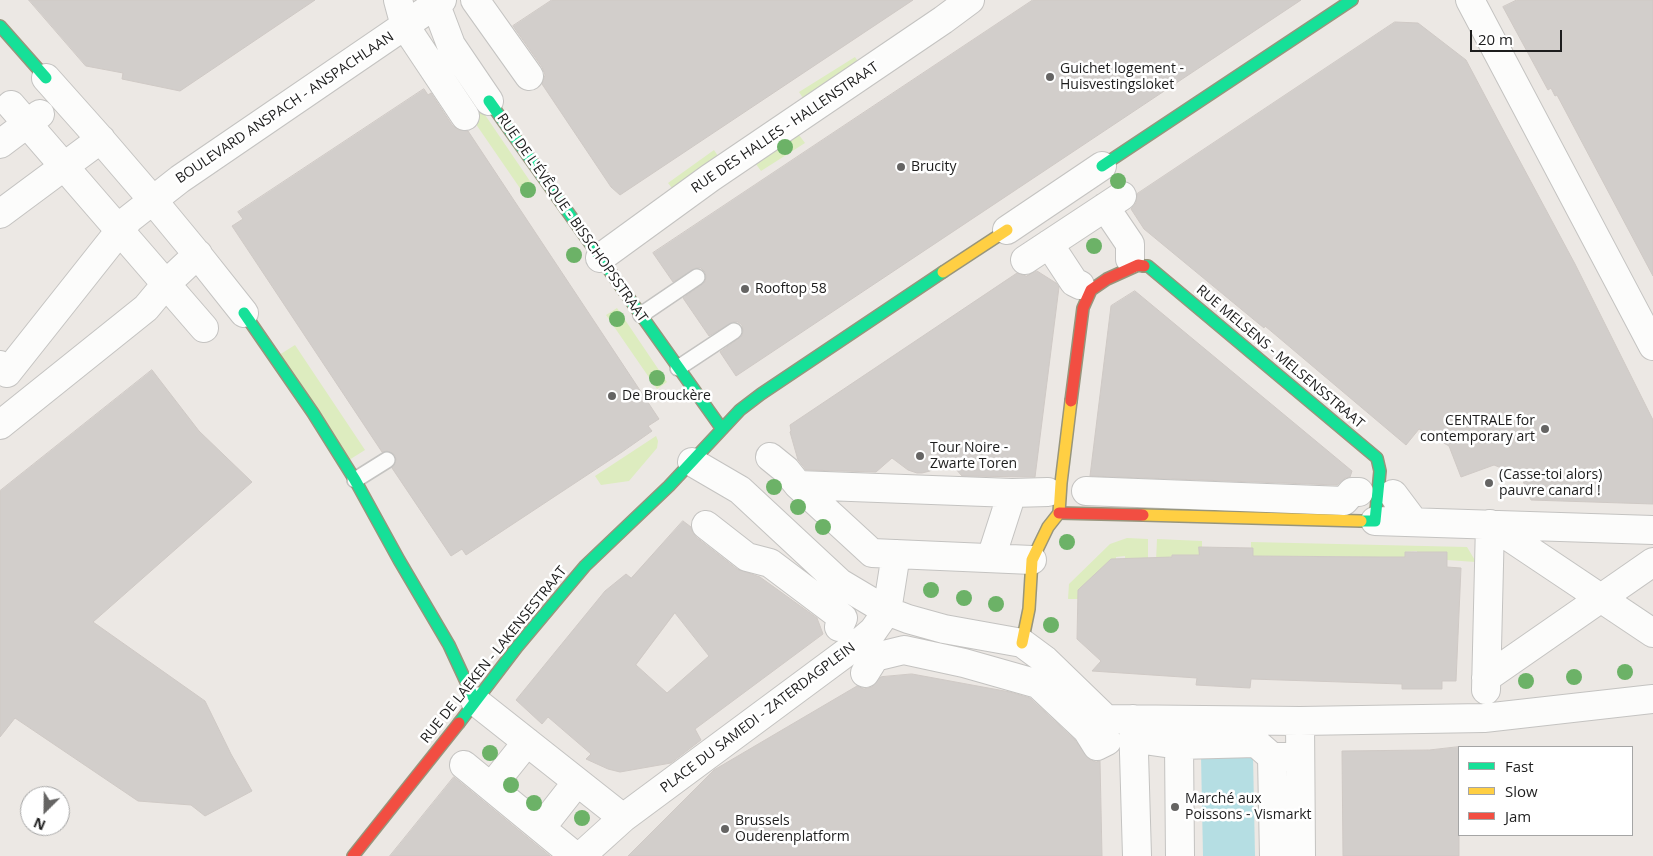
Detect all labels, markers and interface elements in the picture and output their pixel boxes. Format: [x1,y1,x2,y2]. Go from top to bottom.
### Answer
scale bar [1473,20,1566,52]
street label: BOULEVARD ANSPACH - ANSPACHLAAN [173,29,397,187]
text: 20 m [1478,29,1513,49]
street label: RUE DES HALLES - HALLENSTRAAT [688,59,882,197]
place label: Guichet logement - Huisvestingsloket [1060,61,1184,94]
marker: Guichet logement - Huisvestingsloket [1044,71,1056,83]
street label: RUE DE L'ÉVÊQUE - BISSCHOPSSTRAAT [493,111,651,325]
place label: Brucity [911,159,957,175]
marker: Brucity [895,161,907,173]
place label: Rooftop 58 [755,281,827,297]
street label: RUE MELSENS - MELSENSSTRAAT [1193,282,1367,432]
marker: Rooftop 58 [739,283,751,295]
place label: De Brouckère [622,388,711,404]
marker: De Brouckère [606,390,618,402]
place label: CENTRALE for contemporary art [1420,413,1535,446]
marker: CENTRALE for contemporary art [1539,423,1551,435]
place label: Tour Noire - Zwarte Toren [930,440,1017,472]
marker: Tour Noire - Zwarte Toren [914,450,926,462]
place label: (Casse-toi alors) pauvre canard ! [1499,467,1602,500]
marker: (Casse-toi alors) pauvre canard ! [1483,477,1495,489]
street label: RUE DE LAEKEN - LAKENSESTRAAT [417,563,571,747]
street label: PLACE DU SAMEDI - ZATERDAGPLEIN [657,639,859,797]
legend [1458,746,1633,836]
text: Fast [1505,756,1534,776]
text: Slow [1505,781,1538,801]
north arrow [20,786,70,836]
place label: Marché aux Poissons - Vismarkt [1185,791,1312,824]
marker: Marché aux Poissons - Vismarkt [1169,801,1181,813]
text: Jam [1505,806,1531,826]
text: N [30,813,48,835]
place label: Brussels Ouderenplatform [735,813,850,846]
marker: Brussels Ouderenplatform [719,823,731,835]

